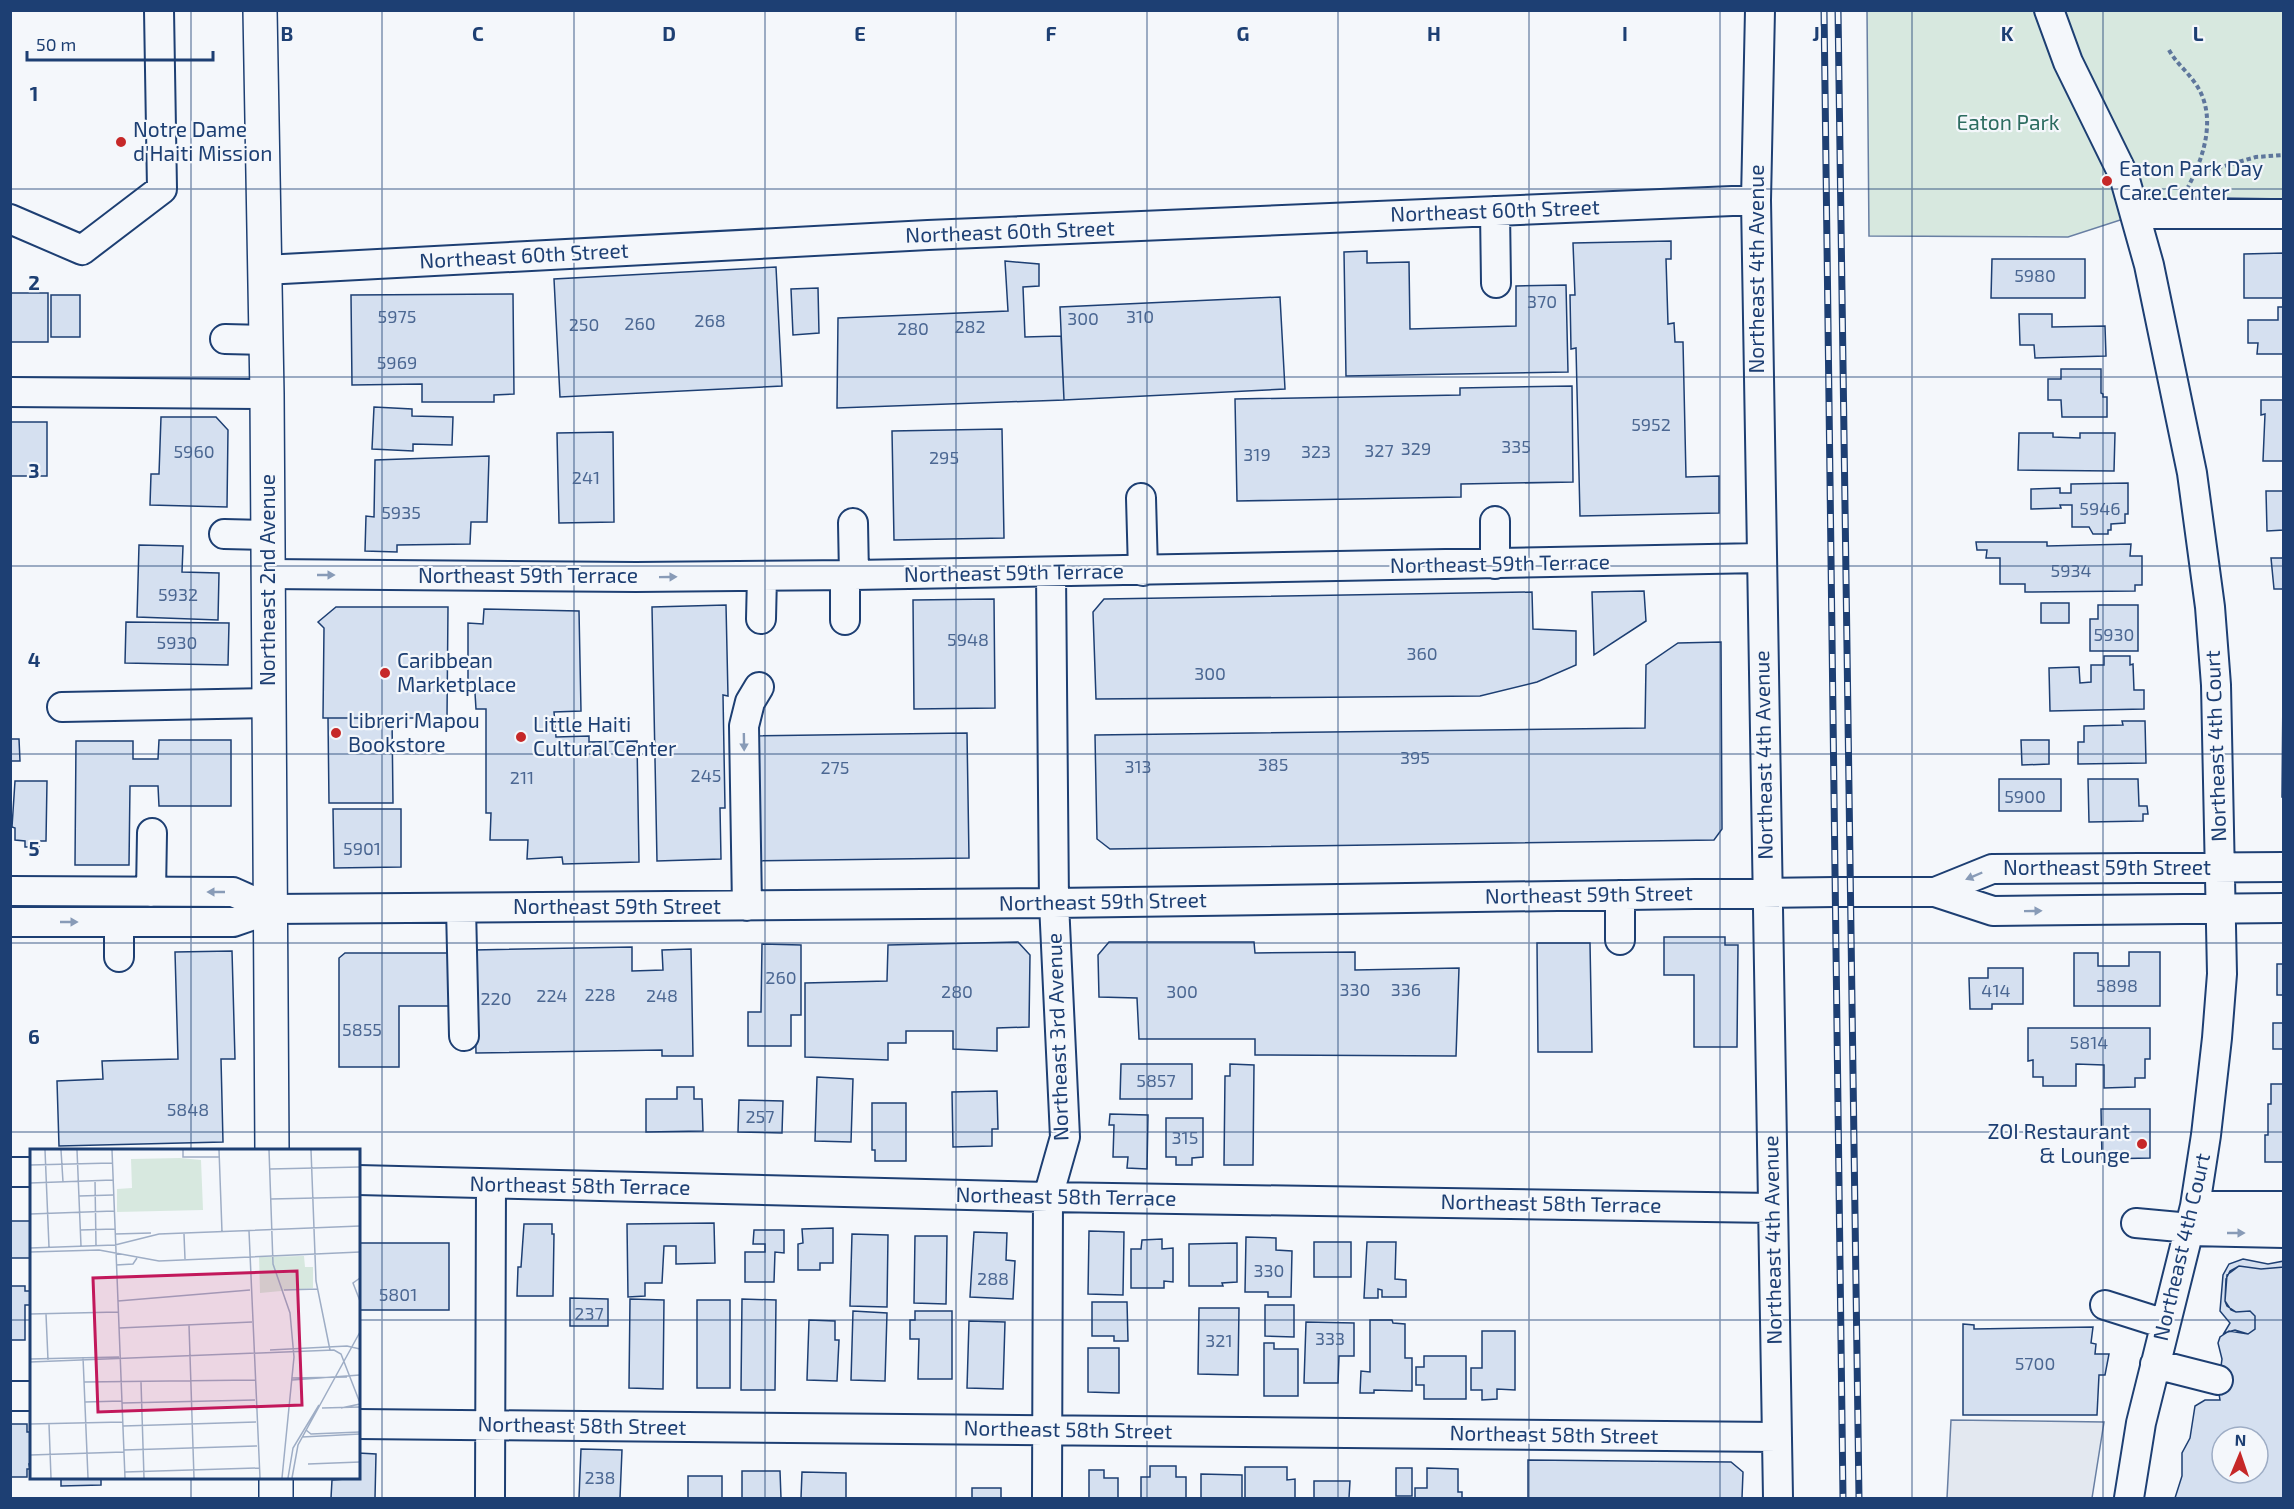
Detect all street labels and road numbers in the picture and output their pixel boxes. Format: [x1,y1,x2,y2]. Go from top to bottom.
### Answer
street label: Northeast 4th Avenue [1743,164,1768,374]
street label: Northeast 60th Street [1390,193,1600,226]
street label: Northeast 60th Street [905,214,1115,247]
street label: Northeast 60th Street [419,237,629,272]
street label: Northeast 2nd Avenue [254,474,279,686]
street label: Northeast 59th Terrace [1390,548,1610,577]
street label: Northeast 59th Terrace [904,557,1124,586]
street label: Northeast 59th Terrace [418,562,638,587]
street label: Northeast 4th Avenue [1748,650,1777,860]
street label: Northeast 4th Court [2199,650,2230,842]
street label: Northeast 59th Street [2003,854,2211,879]
street label: Northeast 59th Street [1485,879,1693,908]
street label: Northeast 59th Street [999,886,1207,915]
street label: Northeast 59th Street [513,893,721,918]
street label: Northeast 3rd Avenue [1040,933,1073,1141]
street label: Northeast 4th Avenue [1757,1135,1786,1345]
street label: Northeast 4th Court [2147,1151,2214,1343]
street label: Northeast 58th Terrace [469,1170,691,1199]
street label: Northeast 58th Terrace [955,1181,1177,1210]
street label: Northeast 58th Terrace [1440,1188,1662,1217]
street label: Northeast 58th Street [477,1410,687,1439]
street label: Northeast 58th Street [963,1414,1173,1443]
street label: Northeast 58th Street [1449,1419,1659,1448]

